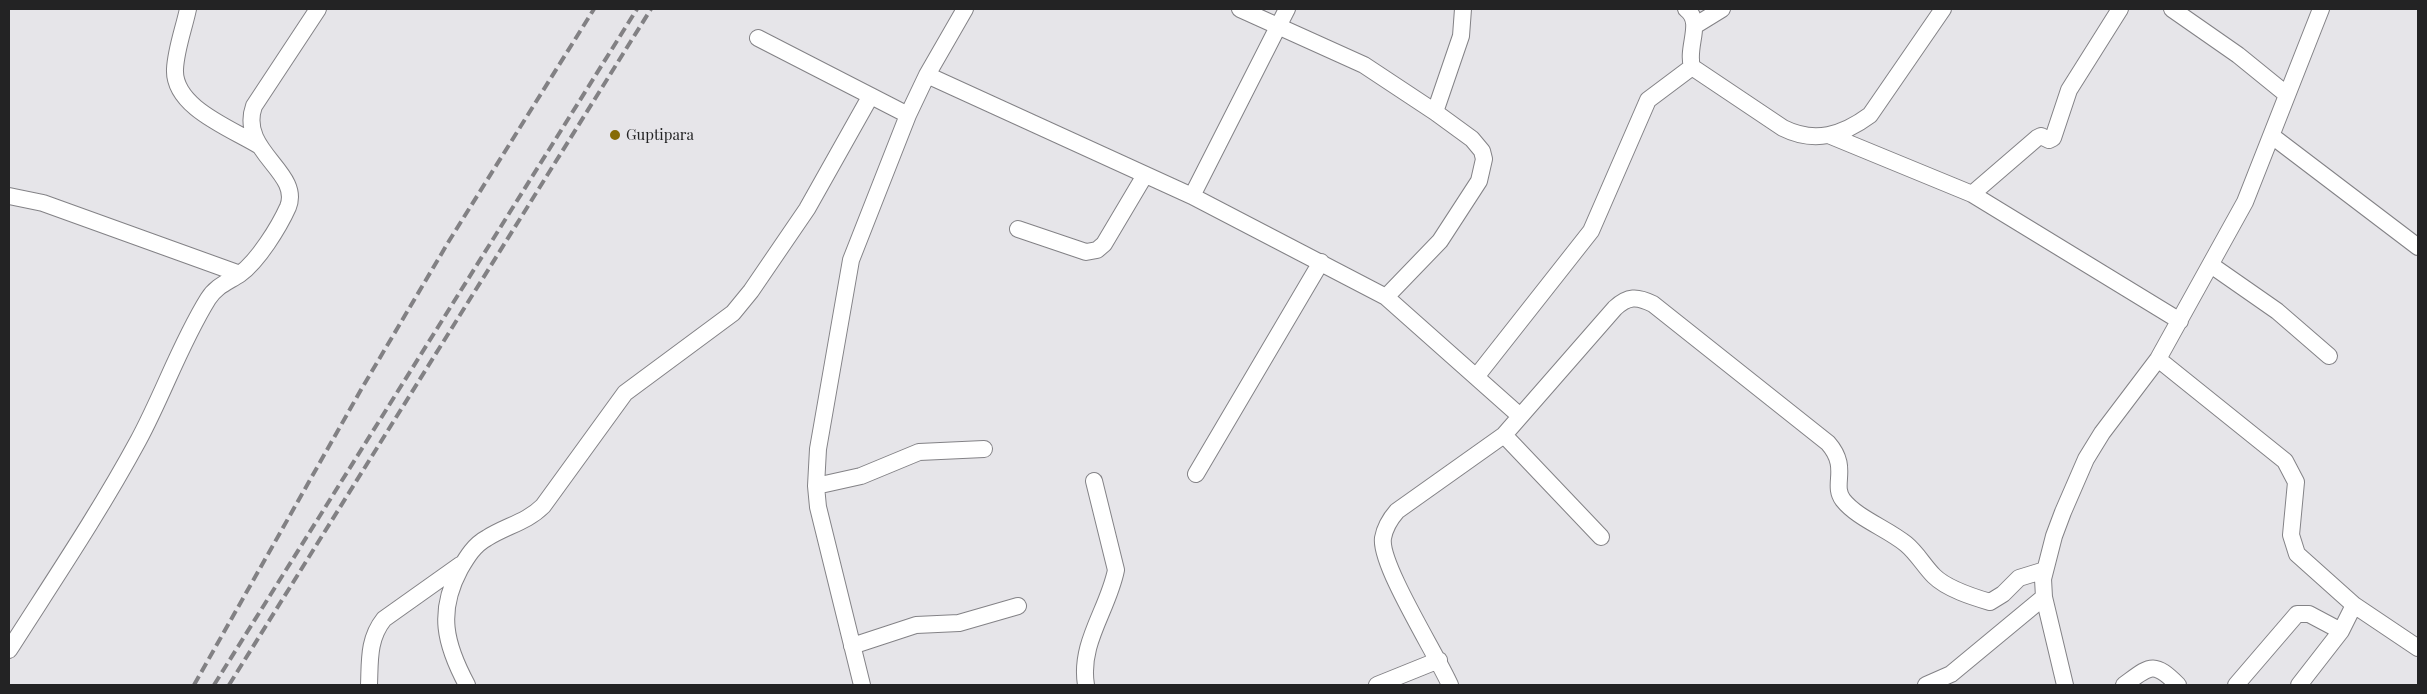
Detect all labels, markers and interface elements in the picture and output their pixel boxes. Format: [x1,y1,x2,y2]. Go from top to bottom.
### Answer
place label: Guptipara [626,126,694,144]
marker: Guptipara [608,128,622,142]

